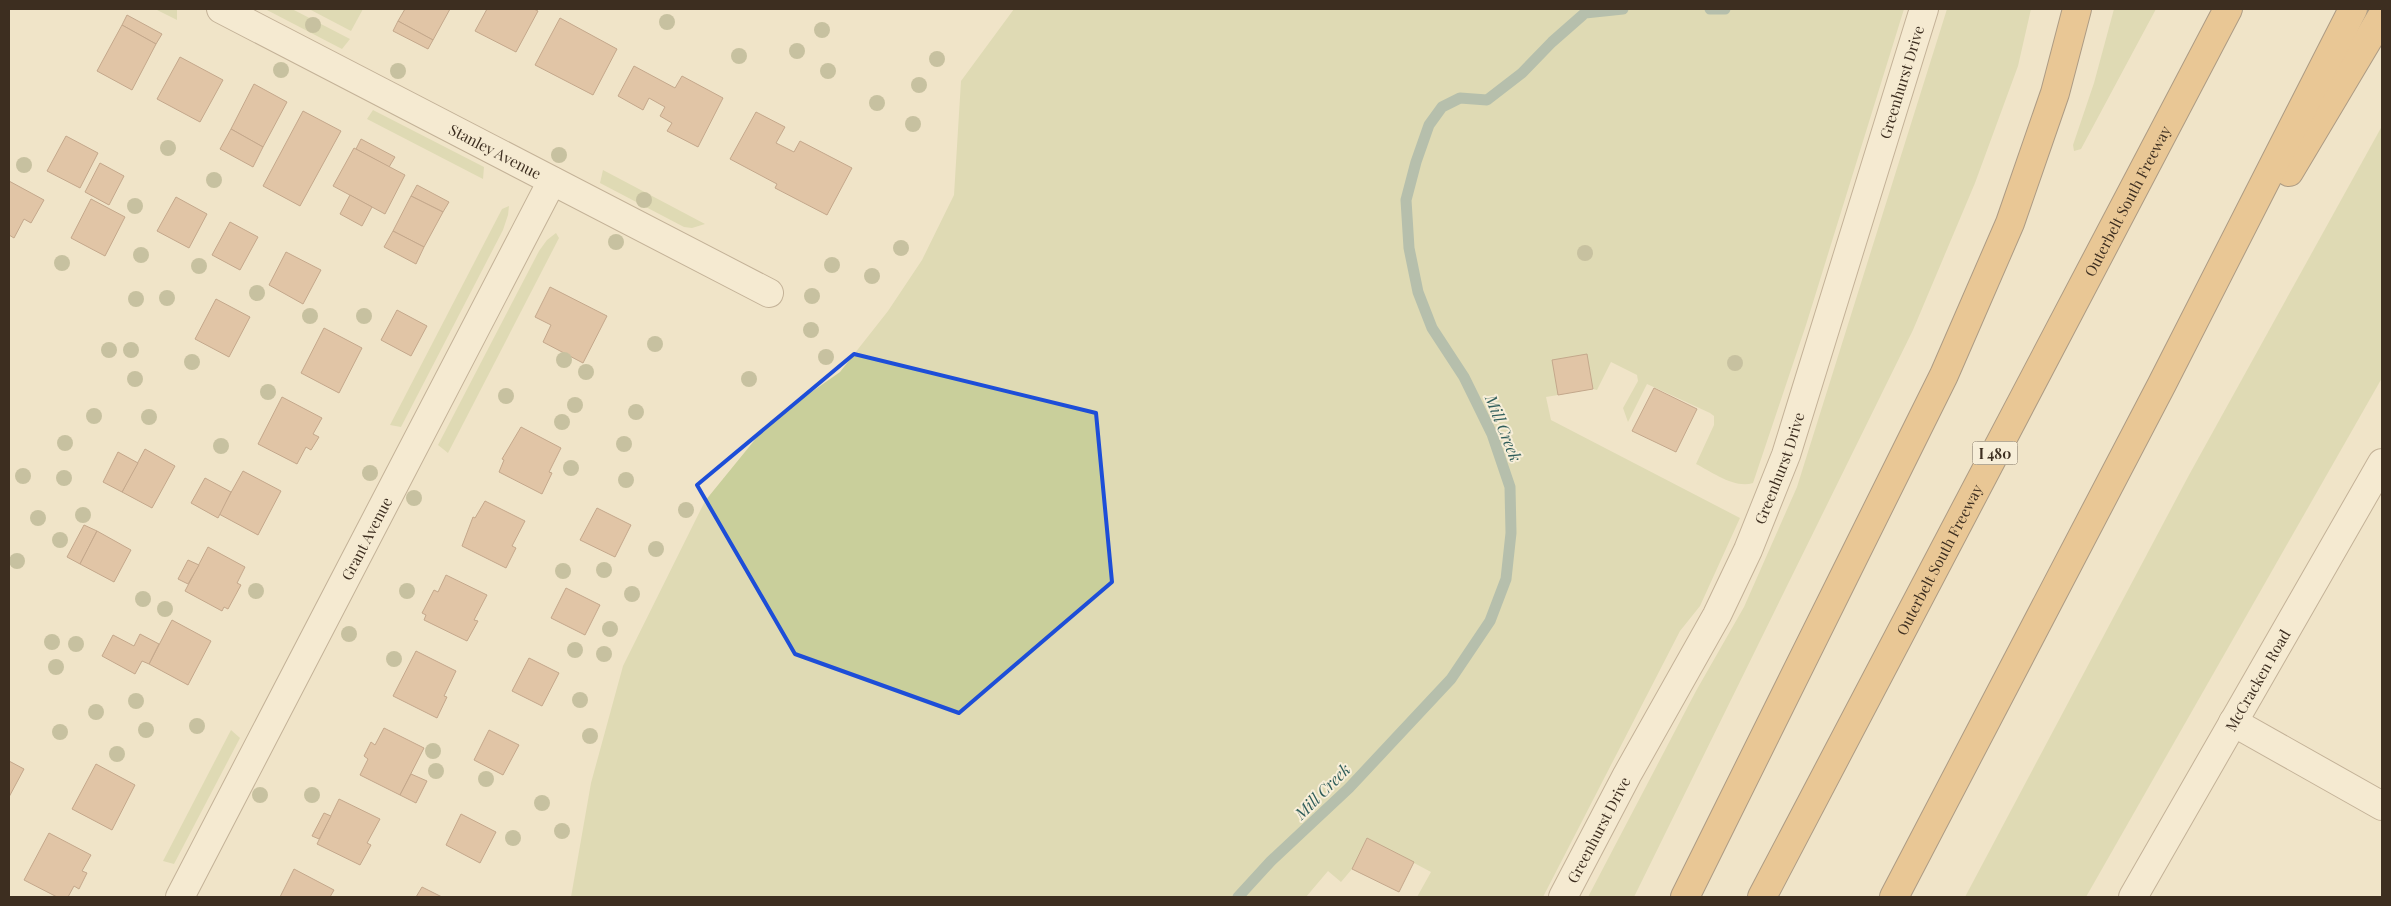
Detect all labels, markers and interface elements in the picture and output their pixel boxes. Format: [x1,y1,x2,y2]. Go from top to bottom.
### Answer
street label: Greenhurst Drive [1874,23,1928,141]
street label: Stanley Avenue [446,119,545,183]
street label: Outerbelt South Freeway [2079,122,2175,280]
water label: Mill Creek [1481,391,1527,465]
street label: Greenhurst Drive [1749,410,1809,527]
road number: I 480 [1972,442,2018,464]
street label: Outerbelt South Freeway [1891,480,1987,639]
street label: Grant Avenue [336,493,396,584]
street label: McCracken Road [2220,625,2295,735]
water label: Mill Creek [1289,759,1354,824]
street label: Greenhurst Drive [1562,773,1634,886]

